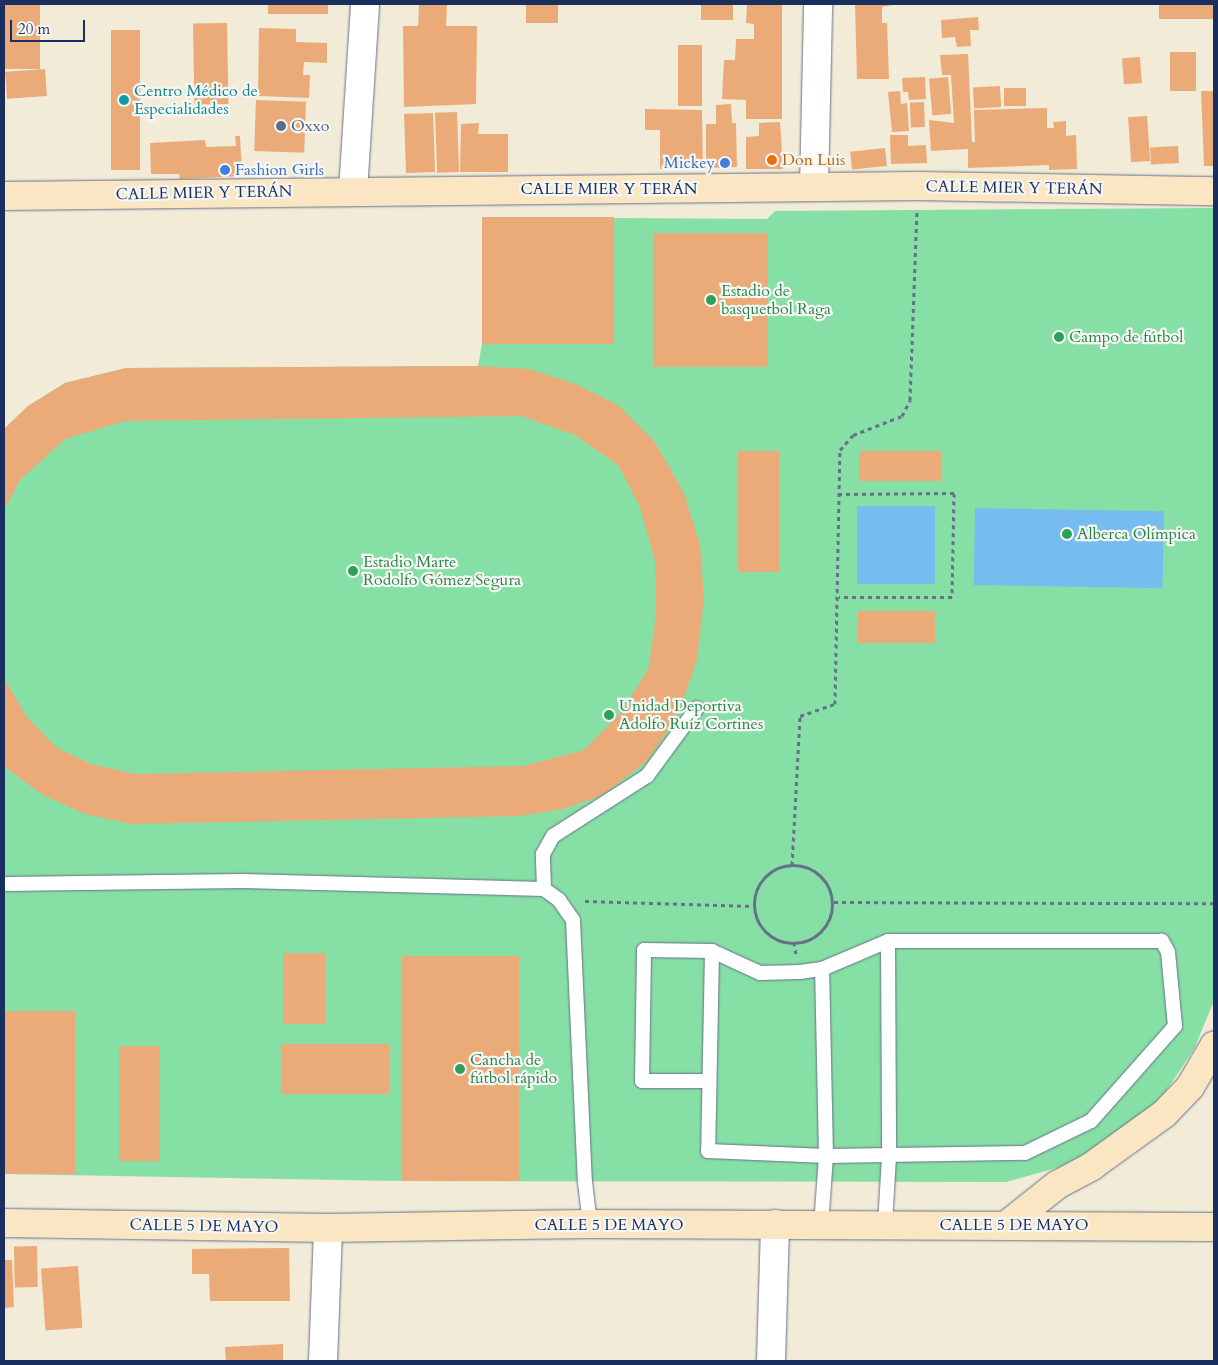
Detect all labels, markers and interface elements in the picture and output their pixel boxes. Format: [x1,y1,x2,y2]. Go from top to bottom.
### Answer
scale bar [12,10,88,42]
text: 20 m [18,19,50,39]
place label: Centro Médico de Especialidades [134,81,258,119]
marker: Centro Médico de Especialidades [118,94,130,106]
place label: Oxxo [291,116,329,136]
marker: Oxxo [275,120,287,132]
place label: Don Luis [782,150,845,170]
place label: Mickey [664,153,715,173]
marker: Don Luis [766,154,778,166]
marker: Mickey [719,157,731,169]
place label: Fashion Girls [235,160,324,180]
marker: Fashion Girls [219,164,231,176]
street label: CALLE MIER Y TERÁN [925,177,1103,199]
street label: CALLE MIER Y TERÁN [521,179,697,199]
street label: CALLE MIER Y TERÁN [115,182,293,204]
place label: Estadio de basquetbol Raga [721,281,831,319]
marker: Estadio de basquetbol Raga [705,294,717,306]
place label: Campo de fútbol [1069,327,1183,347]
marker: Campo de fútbol [1053,331,1065,343]
place label: Alberca Olímpica [1077,524,1196,544]
marker: Alberca Olímpica [1061,528,1073,540]
place label: Estadio Marte Rodolfo Gómez Segura [363,552,521,590]
marker: Estadio Marte Rodolfo Gómez Segura [347,565,359,577]
place label: Unidad Deportiva Adolfo Ruíz Cortines [619,696,763,734]
marker: Unidad Deportiva Adolfo Ruíz Cortines [603,709,615,721]
place label: Cancha de fútbol rápido [470,1050,557,1088]
marker: Cancha de fútbol rápido [454,1063,466,1075]
street label: CALLE 5 DE MAYO [129,1215,279,1237]
street label: CALLE 5 DE MAYO [534,1215,684,1235]
street label: CALLE 5 DE MAYO [939,1215,1089,1235]

